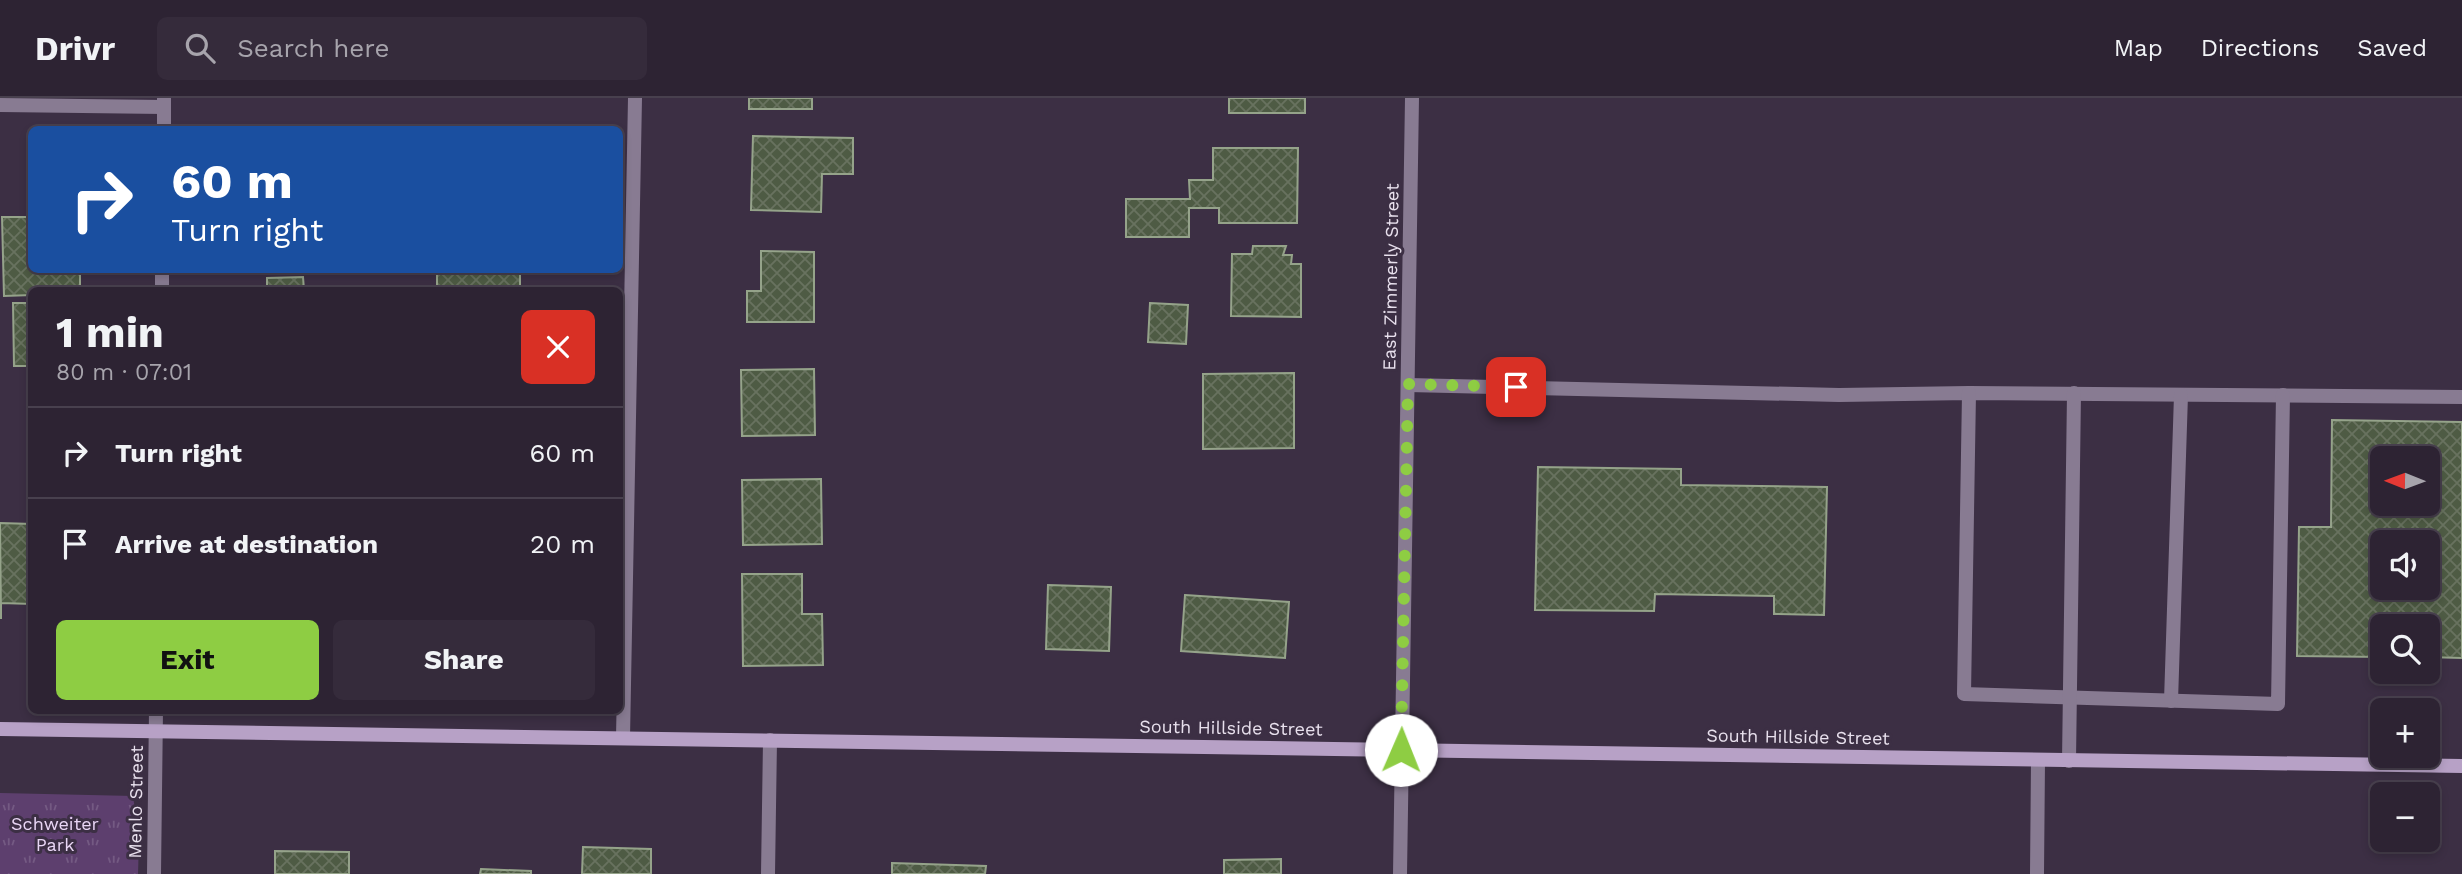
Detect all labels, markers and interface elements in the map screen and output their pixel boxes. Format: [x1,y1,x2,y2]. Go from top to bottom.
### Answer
search box [157,17,647,80]
text: Drivr [35,29,115,68]
icon: search [181,29,219,67]
text: Search here [237,33,390,63]
text: Map [2114,34,2163,62]
text: Directions [2201,34,2319,62]
text: Saved [2357,34,2427,62]
text: 60 m [171,152,293,210]
icon: right [56,154,147,245]
street label: East Zimmerly Street [1378,183,1403,371]
text: Turn right [171,211,323,249]
text: 1 min [56,308,164,357]
button: close [521,310,595,384]
pin [1486,357,1546,417]
text: 80 m · 07:01 [56,359,192,386]
icon: arrive [1497,368,1535,406]
icon: right [56,434,94,472]
text: Turn right [115,438,242,468]
text: 60 m [529,438,595,468]
north arrow [2370,446,2440,516]
map controls [2370,446,2440,852]
icon: arrive [56,525,94,563]
text: Arrive at destination [115,529,378,559]
text: 20 m [530,529,595,559]
button: sound [2370,530,2440,600]
button: search [2370,614,2440,684]
button: Exit [56,620,319,700]
button: Share [333,620,595,700]
button: + [2370,698,2440,768]
position arrow [1364,713,1438,787]
street label: South Hillside Street [1139,715,1323,740]
street label: South Hillside Street [1706,724,1890,749]
street label: Menlo Street [124,745,147,859]
button: − [2370,782,2440,852]
park label: Schweiter Park [11,813,99,855]

